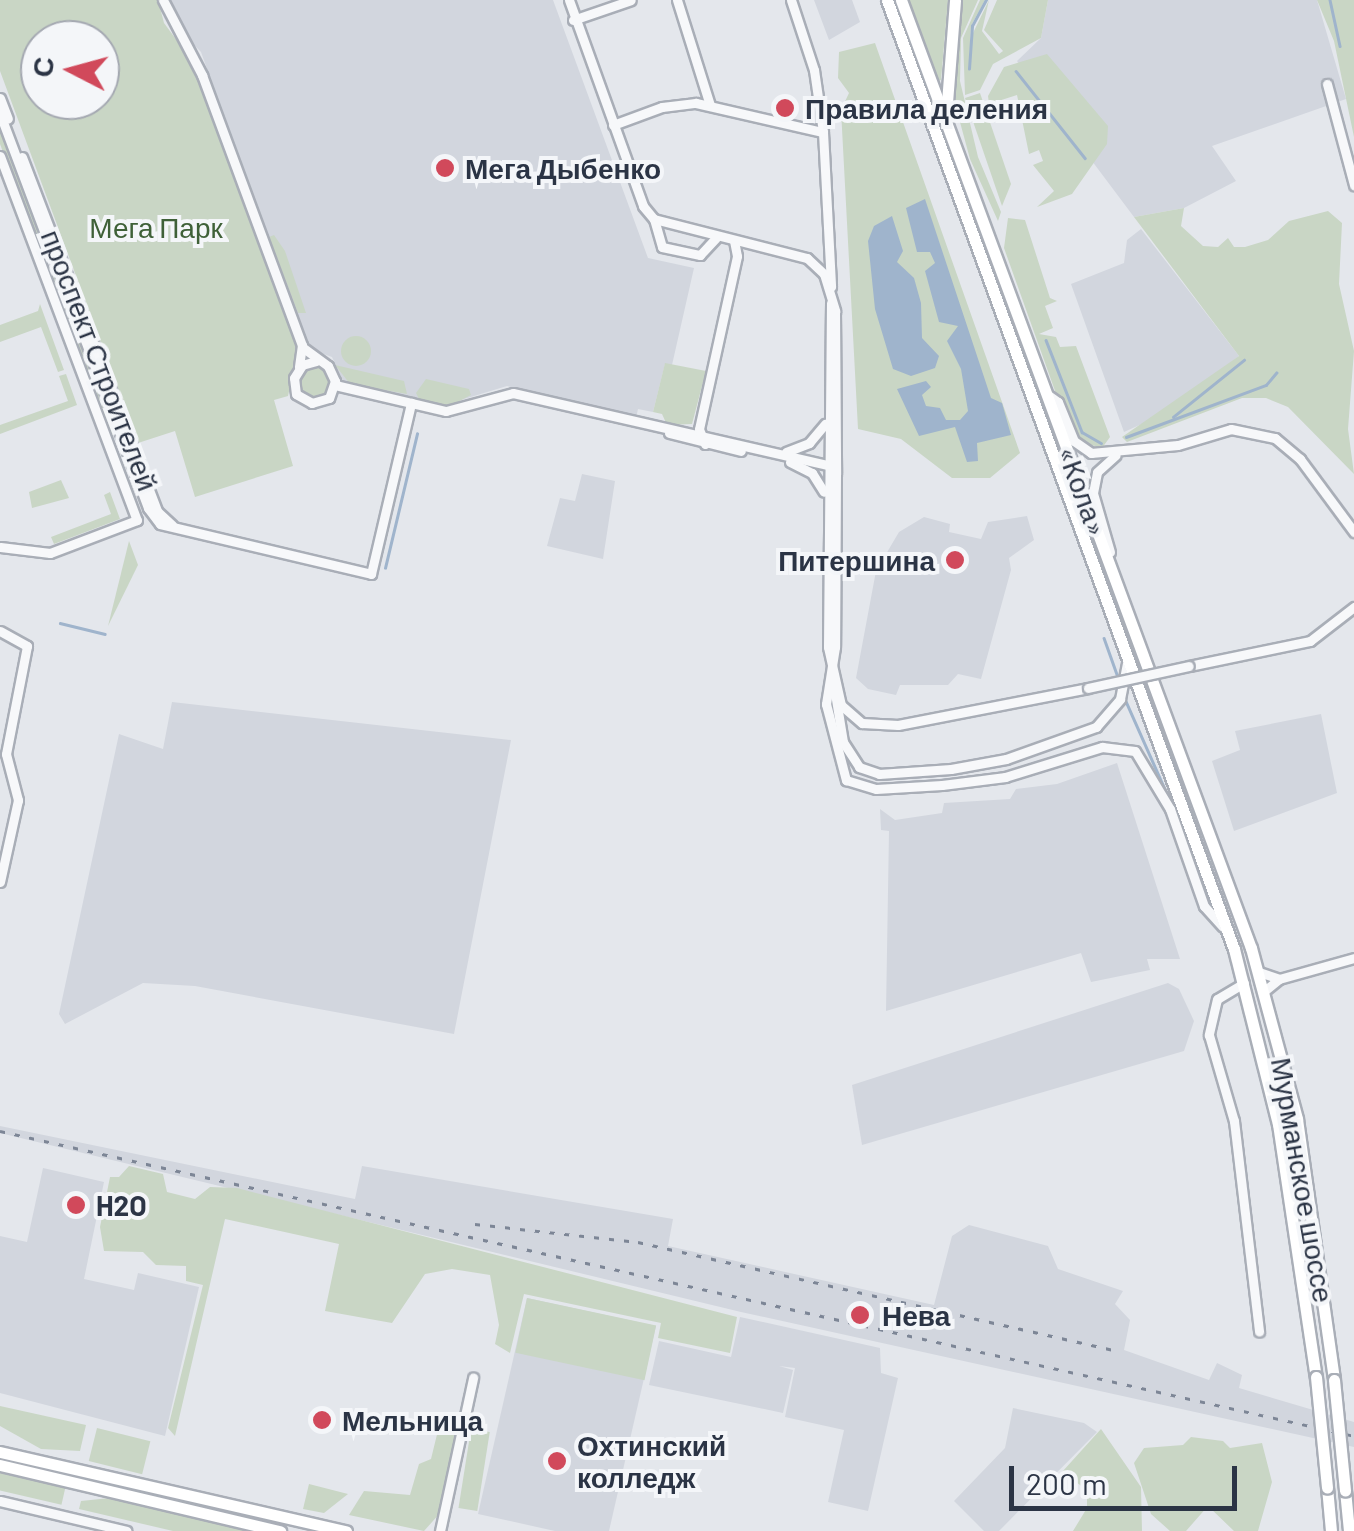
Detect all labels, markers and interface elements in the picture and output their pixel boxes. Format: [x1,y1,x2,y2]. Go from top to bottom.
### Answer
north arrow [20,20,120,120]
text: С [24,55,60,79]
place label: Правила деления [805,91,1048,125]
marker: Правила деления [774,97,796,119]
place label: Мега Дыбенко [465,151,661,185]
marker: Мега Дыбенко [434,157,456,179]
park label: Мега Парк [89,210,223,244]
street label: проспект Строителей [35,225,165,495]
street label: «Кола» [1051,441,1115,541]
place label: Питершина [778,543,935,577]
marker: Питершина [944,549,966,571]
street label: Мурманское шоссе [1265,1055,1341,1305]
place label: H2O [96,1188,147,1222]
marker: H2O [65,1194,87,1216]
place label: Нева [882,1298,950,1332]
marker: Нева [847,1302,873,1328]
place label: Мельница [342,1403,483,1437]
marker: Мельница [311,1409,333,1431]
place label: Охтинский колледж [577,1428,726,1494]
scale bar [1014,1446,1242,1508]
marker: Охтинский колледж [546,1450,568,1472]
text: 200 m [1026,1465,1107,1501]

